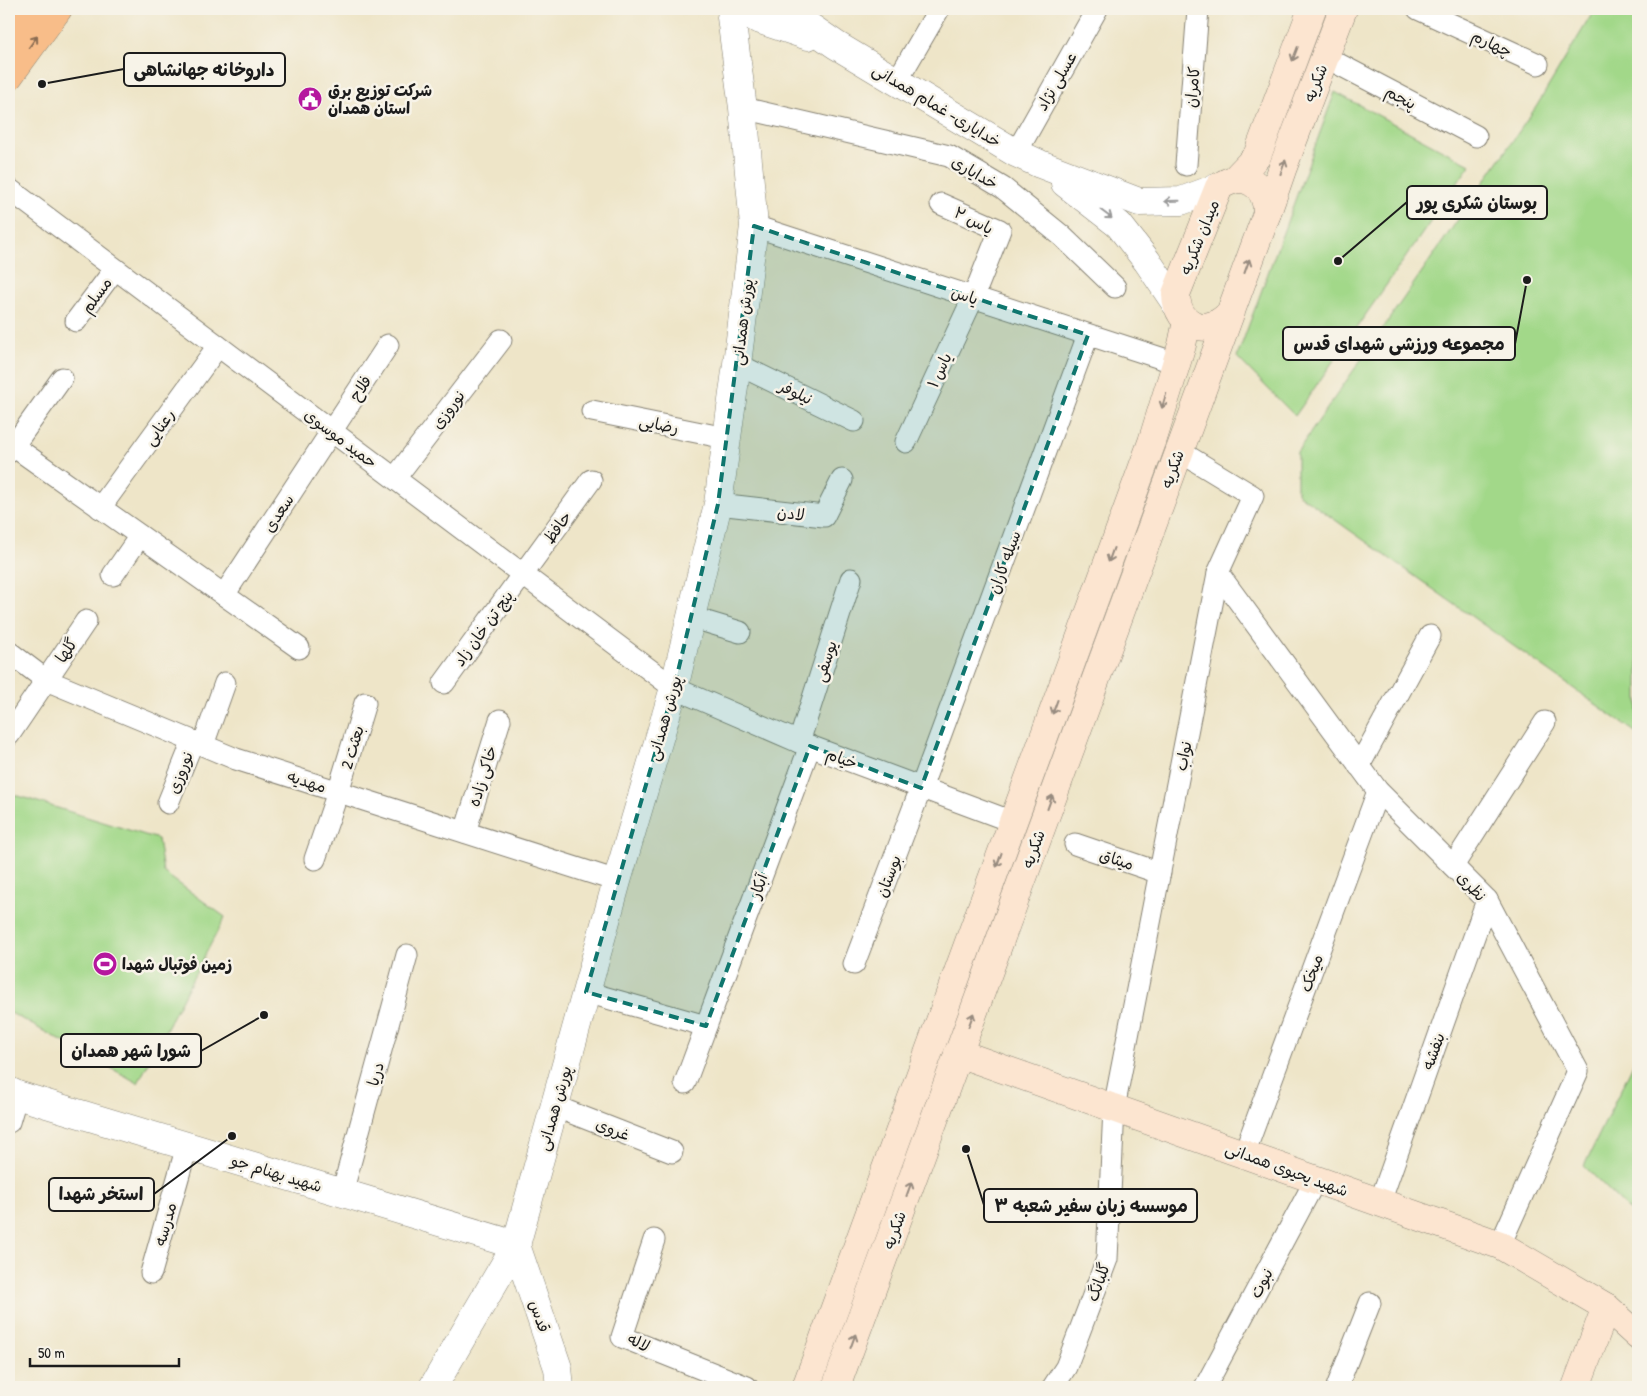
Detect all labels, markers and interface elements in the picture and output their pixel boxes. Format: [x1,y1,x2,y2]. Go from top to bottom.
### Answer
street label: چهارم [1467,24,1516,64]
one-way arrow [28,36,38,50]
one-way arrow [1290,46,1299,62]
street label: عسلی نژاد [1030,48,1082,114]
callout: داروخانه جهانشاهی [124,53,285,86]
text: داروخانه جهانشاهی [134,57,274,82]
street label: خدایاری- غمام همدانی [868,58,1005,154]
street label: شکریه [1298,61,1332,105]
street label: کامران [1179,65,1205,109]
place label: شرکت توزیع برق استان همدان [328,79,432,119]
street label: پنجم [1381,80,1420,116]
public building icon: شرکت توزیع برق استان همدان [297,86,323,112]
street label: خدایاری [948,150,1002,194]
one-way arrow [1279,159,1288,175]
callout: بوستان شکری پور [1407,186,1547,219]
text: بوستان شکری پور [1415,190,1537,215]
one-way arrow [1165,196,1181,206]
street label: میدان شکریه [1174,196,1224,278]
street label: یاس ۲ [951,201,997,239]
one-way arrow [1099,209,1112,220]
one-way arrow [1243,259,1252,274]
street label: مسلم [75,272,118,319]
street label: پورش همدانی [726,277,758,367]
street label: یاس [949,280,981,310]
callout: مجموعه ورزشی شهدای قدس [1283,327,1515,360]
text: مجموعه ورزشی شهدای قدس [1293,331,1505,356]
street label: یاس ۱ [921,349,957,391]
street label: فلاح [344,371,376,405]
street label: نیلوفر [774,374,816,409]
street label: نوروزی [426,385,470,433]
one-way arrow [1159,393,1169,409]
street label: حمید موسوی [300,403,382,473]
street label: رعنایی [138,404,180,450]
street label: رضایی [637,409,681,439]
street label: شکریه [1155,447,1189,491]
street label: سعدی [257,490,299,536]
street label: لادن [776,500,806,526]
street label: حافظ [538,506,576,548]
street label: سیله کاران [982,527,1026,597]
one-way arrow [1106,546,1115,562]
street label: پنج تن خان زاد [448,586,518,670]
street label: گلها [50,633,82,667]
street label: یوسفی [808,637,842,685]
street label: پورش همدانی [641,673,687,763]
one-way arrow [1050,699,1059,714]
street label: بعثت 2 [335,723,369,771]
street label: نواب [1169,739,1197,773]
street label: خیام [823,742,861,776]
street label: خاکی زاده [462,743,502,809]
street label: نوروزی [162,747,198,797]
street label: مهدیه [285,764,329,798]
one-way arrow [1046,794,1055,810]
street label: شکریه [1016,827,1050,871]
street label: میثاق [1097,843,1137,875]
one-way arrow [994,851,1003,867]
street label: بوستان [870,852,906,900]
street label: نظری [1452,866,1492,906]
street label: آبکار [743,870,773,903]
sports icon: زمین فوتبال شهدا [92,951,118,977]
street label: میخک [1294,951,1328,995]
place label: زمین فوتبال شهدا [122,953,232,975]
one-way arrow [966,1013,976,1028]
street label: بنفشه [1416,1029,1450,1073]
callout: شورا شهر همدان [61,1034,201,1067]
text: شورا شهر همدان [71,1038,191,1063]
street label: دریا [361,1060,389,1088]
street label: پورش همدانی [531,1063,577,1153]
street label: غروی [593,1112,633,1146]
street label: شهید یحیوی همدانی [1223,1137,1351,1201]
street label: شهید بهنام جو [226,1148,325,1199]
callout: استخر شهدا [49,1178,154,1211]
text: استخر شهدا [59,1181,143,1206]
one-way arrow [905,1182,914,1197]
callout: موسسه زبان سفیر شعبه ۳ [984,1189,1197,1222]
text: موسسه زبان سفیر شعبه ۳ [994,1193,1188,1218]
street label: مدرسه [148,1200,182,1248]
street label: شکریه [877,1208,911,1252]
street label: گلبانگ [1081,1259,1115,1304]
street label: نبوت [1244,1264,1278,1302]
street label: قدس [524,1297,556,1335]
street label: لاله [624,1327,654,1357]
one-way arrow [849,1334,858,1350]
scale bar [30,1336,179,1368]
text: 50 m [38,1342,65,1363]

